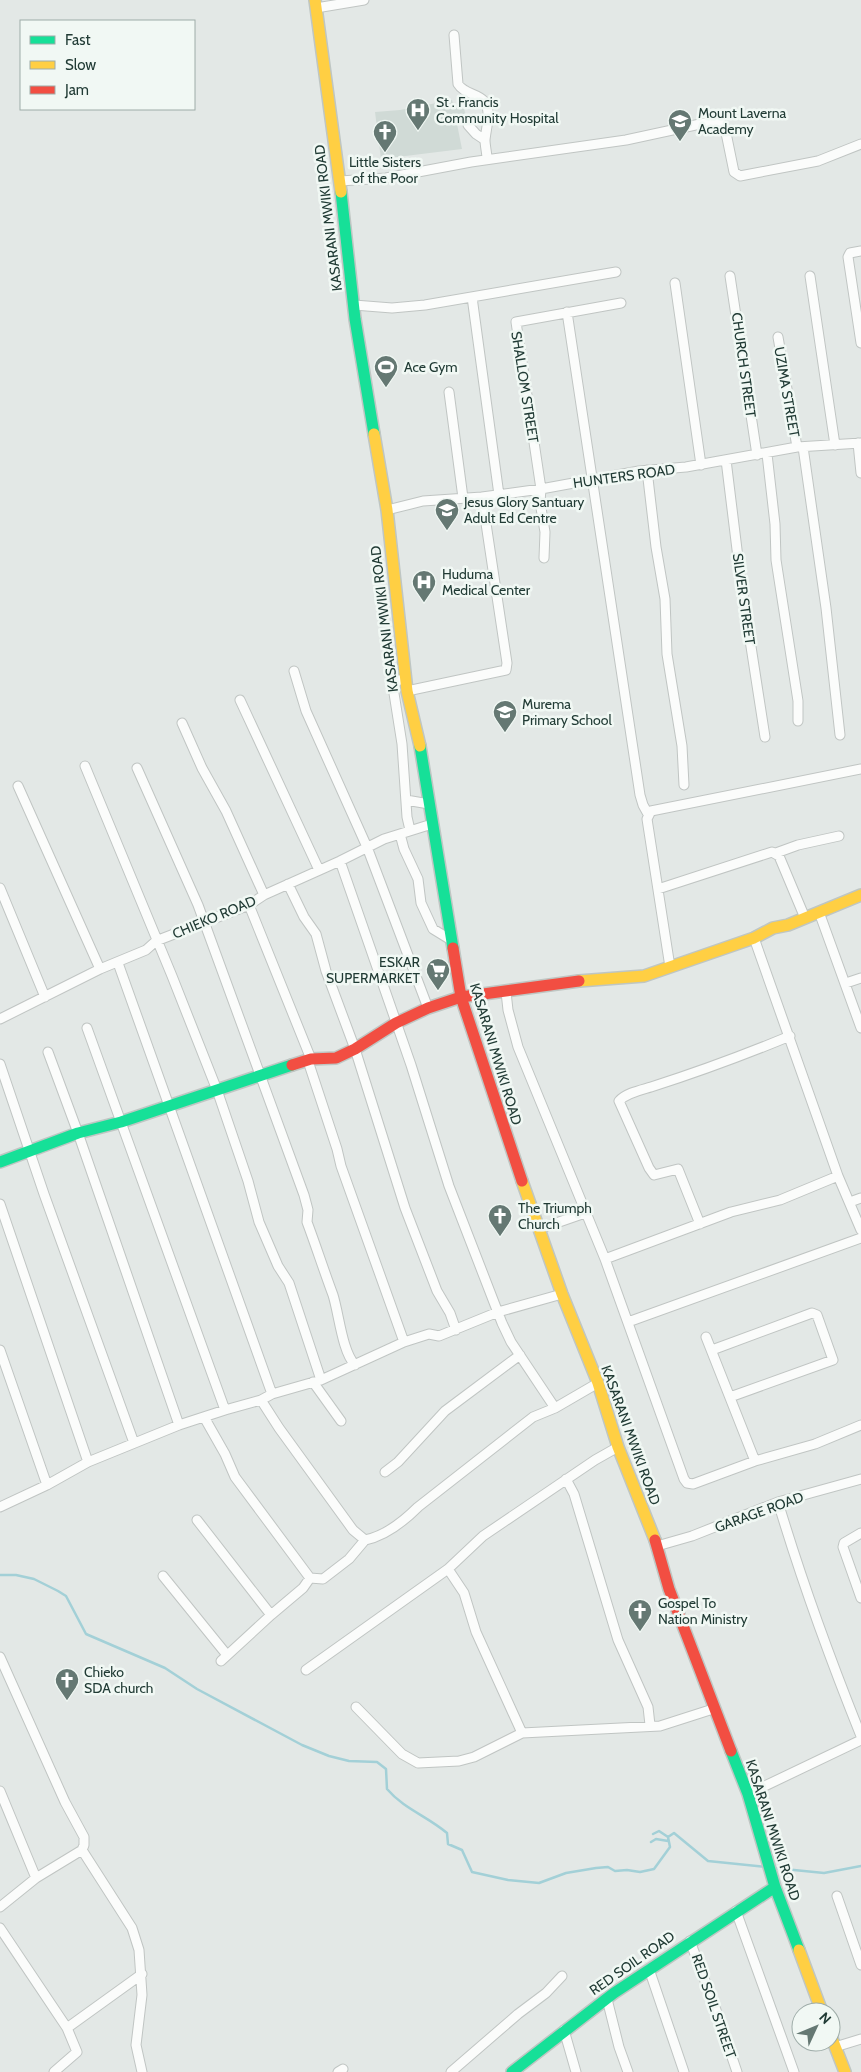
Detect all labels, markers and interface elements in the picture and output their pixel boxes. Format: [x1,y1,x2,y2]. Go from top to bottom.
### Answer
legend [20,20,195,110]
text: Fast [65,31,90,49]
text: Slow [65,56,96,74]
text: Jam [64,81,89,99]
place label: St . Francis Community Hospital [436,93,559,127]
hospital icon: St . Francis Community Hospital [405,97,431,131]
place label: Mount Laverna Academy [698,104,786,138]
school or university icon: Mount Laverna Academy [667,108,693,142]
church icon: Little Sisters of the Poor [372,119,398,153]
street label: KASARANI MWIKI ROAD [310,144,346,292]
place label: Little Sisters of the Poor [349,153,421,187]
street label: CHURCH STREET [728,311,760,419]
street label: SHALLOM STREET [507,330,543,445]
street label: UZIMA STREET [770,345,804,439]
sports icon: Ace Gym [373,354,399,388]
place label: Ace Gym [404,358,458,376]
street label: HUNTERS ROAD [572,460,676,492]
place label: Jesus Glory Santuary Adult Ed Centre [463,493,584,527]
school or university icon: Jesus Glory Santuary Adult Ed Centre [434,497,460,531]
street label: KASARANI MWIKI ROAD [366,545,402,693]
street label: SILVER STREET [729,552,759,646]
place label: Huduma Medical Center [442,565,531,599]
hospital icon: Huduma Medical Center [411,569,437,603]
place label: Murema Primary School [522,695,612,729]
school or university icon: Murema Primary School [492,699,518,733]
street label: CHIEKO ROAD [169,891,259,943]
place label: ESKAR SUPERMARKET [326,953,421,987]
supermarket icon: ESKAR SUPERMARKET [425,957,451,991]
street label: KASARANI MWIKI ROAD [466,981,526,1127]
place label: The Triumph Church [518,1199,592,1233]
church icon: The Triumph Church [487,1203,513,1237]
street label: KASARANI MWIKI ROAD [597,1363,665,1507]
street label: GARAGE ROAD [712,1488,806,1536]
place label: Gospel To Nation Ministry [658,1594,748,1628]
church icon: Gospel To Nation Ministry [627,1598,653,1632]
place label: Chieko SDA church [84,1663,153,1697]
church icon: Chieko SDA church [54,1667,80,1701]
street label: KASARANI MWIKI ROAD [742,1757,804,1903]
street label: RED SOIL ROAD [586,1927,678,1999]
street label: RED SOIL STREET [688,1951,740,2061]
north arrow [791,2002,841,2052]
text: N [815,2008,835,2028]

